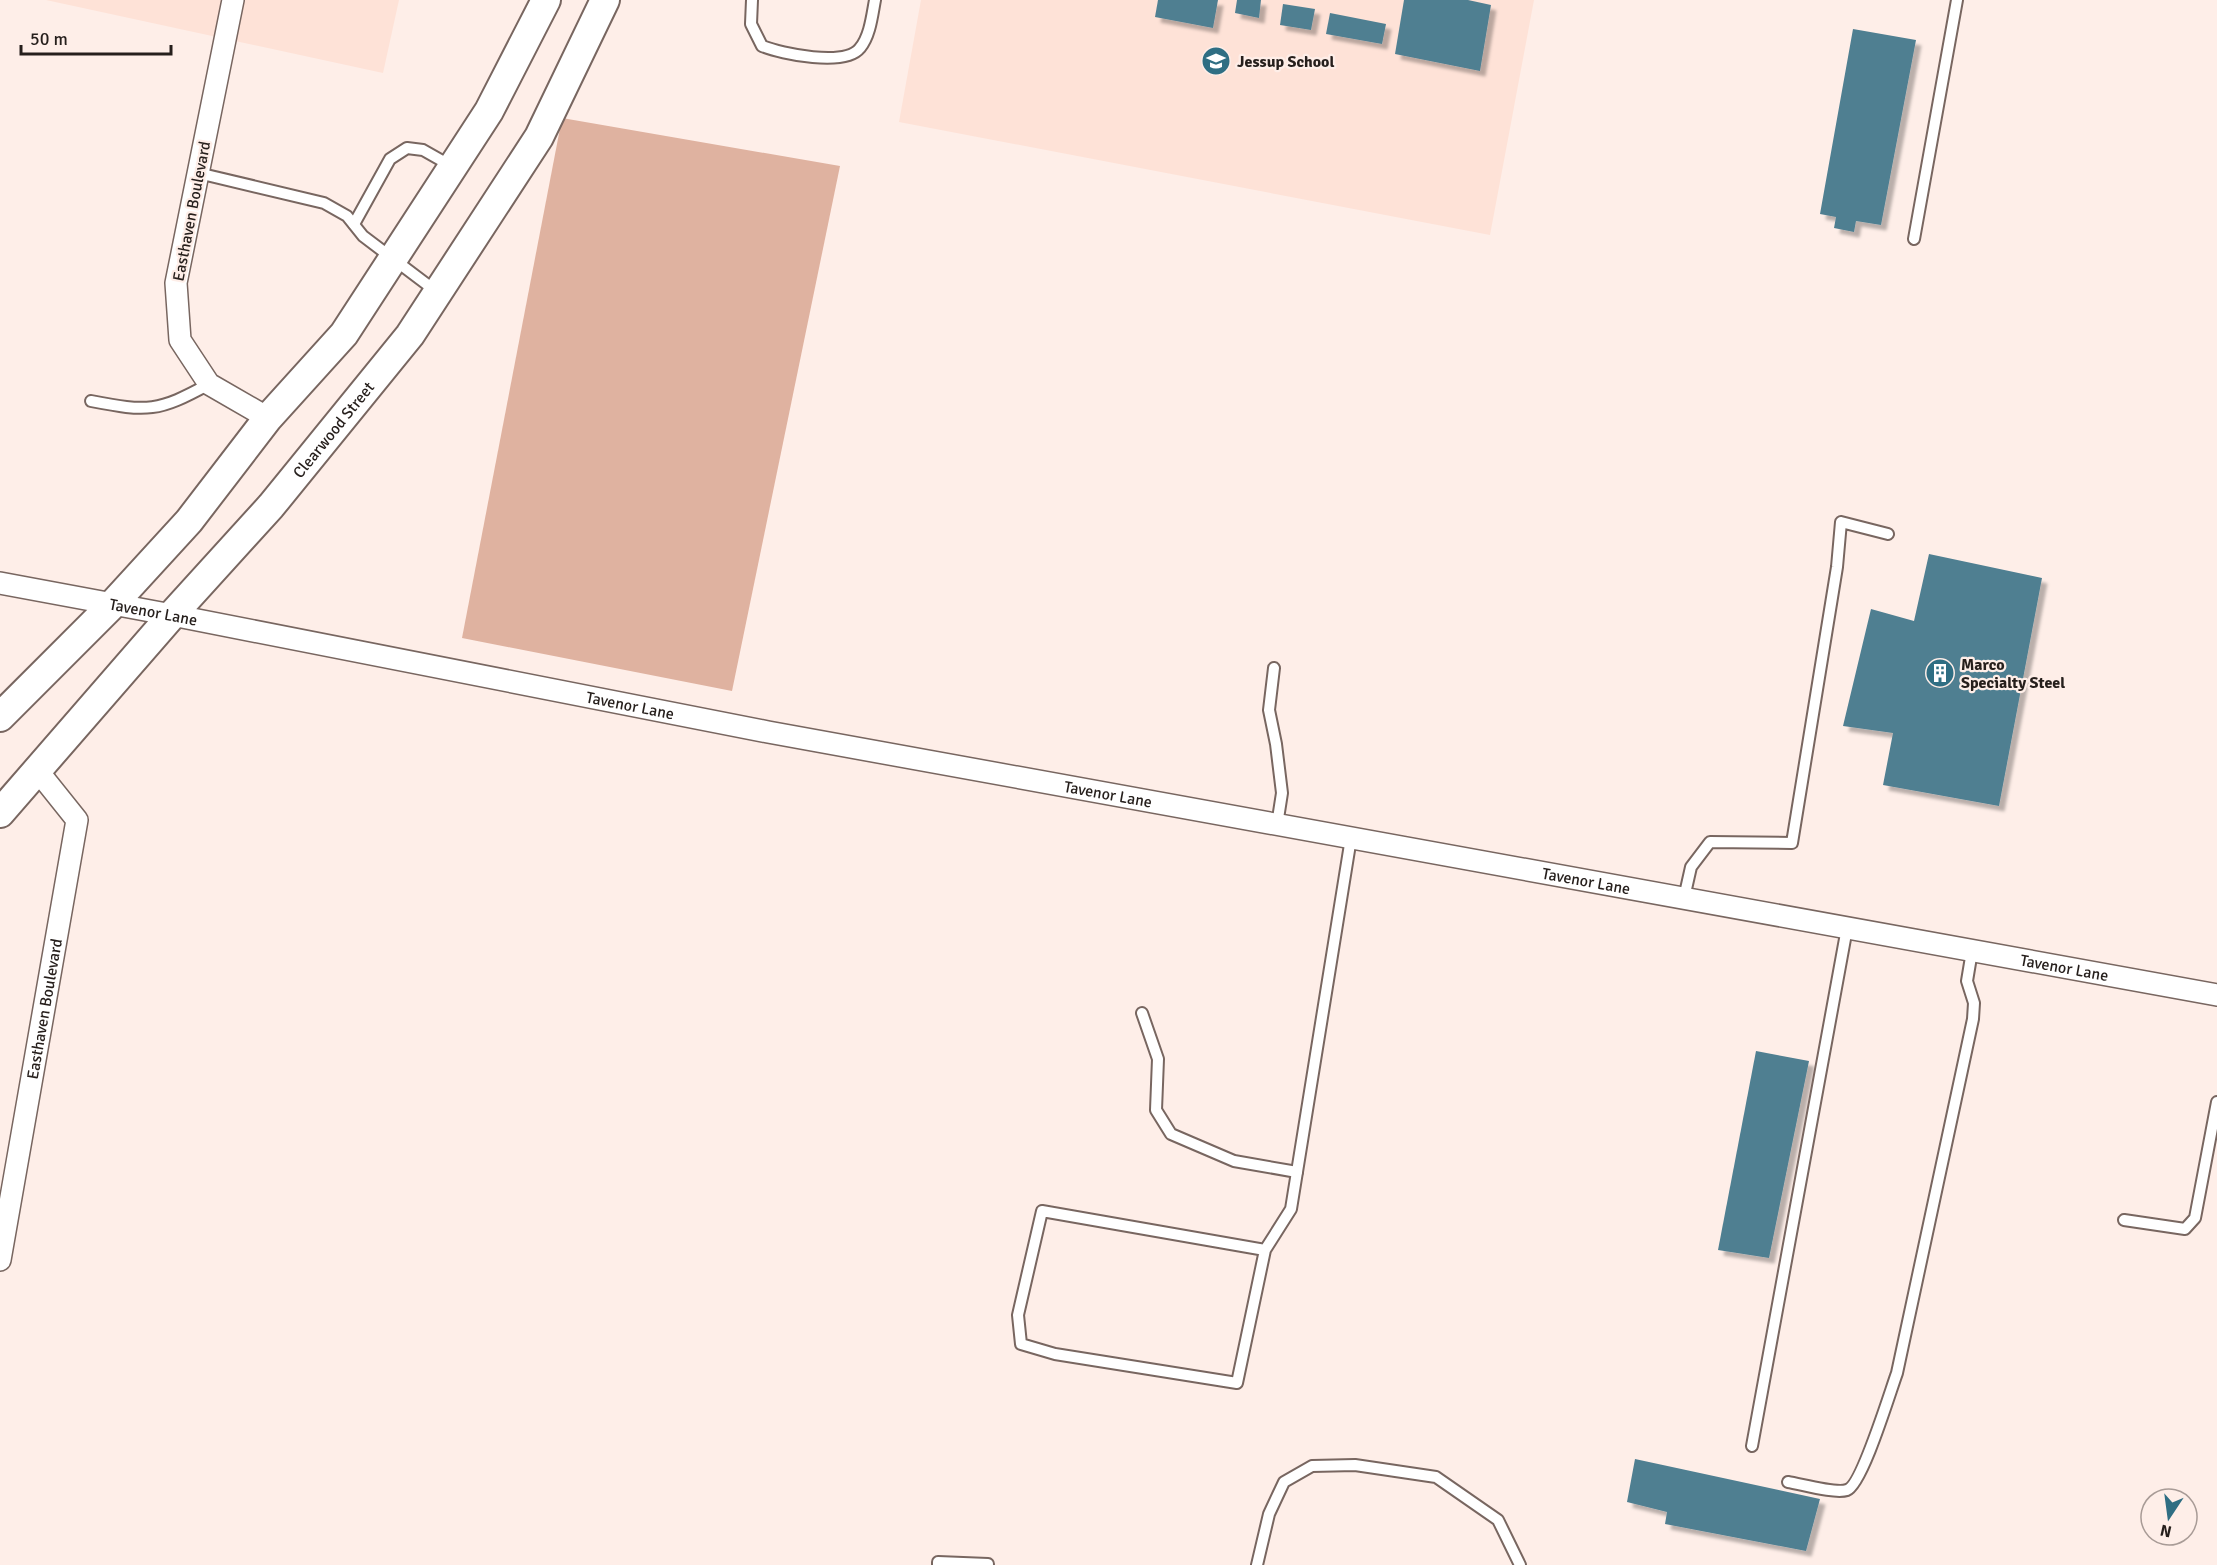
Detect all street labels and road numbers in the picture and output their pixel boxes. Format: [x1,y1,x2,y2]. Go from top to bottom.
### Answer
street label: Easthaven Boulevard [169,139,215,283]
street label: Clearwood Street [289,378,379,482]
street label: Tavenor Lane [107,595,199,631]
street label: Tavenor Lane [584,688,676,724]
street label: Tavenor Lane [1062,777,1154,813]
street label: Tavenor Lane [1540,864,1632,899]
street label: Easthaven Boulevard [23,937,67,1081]
street label: Tavenor Lane [2019,950,2110,986]

